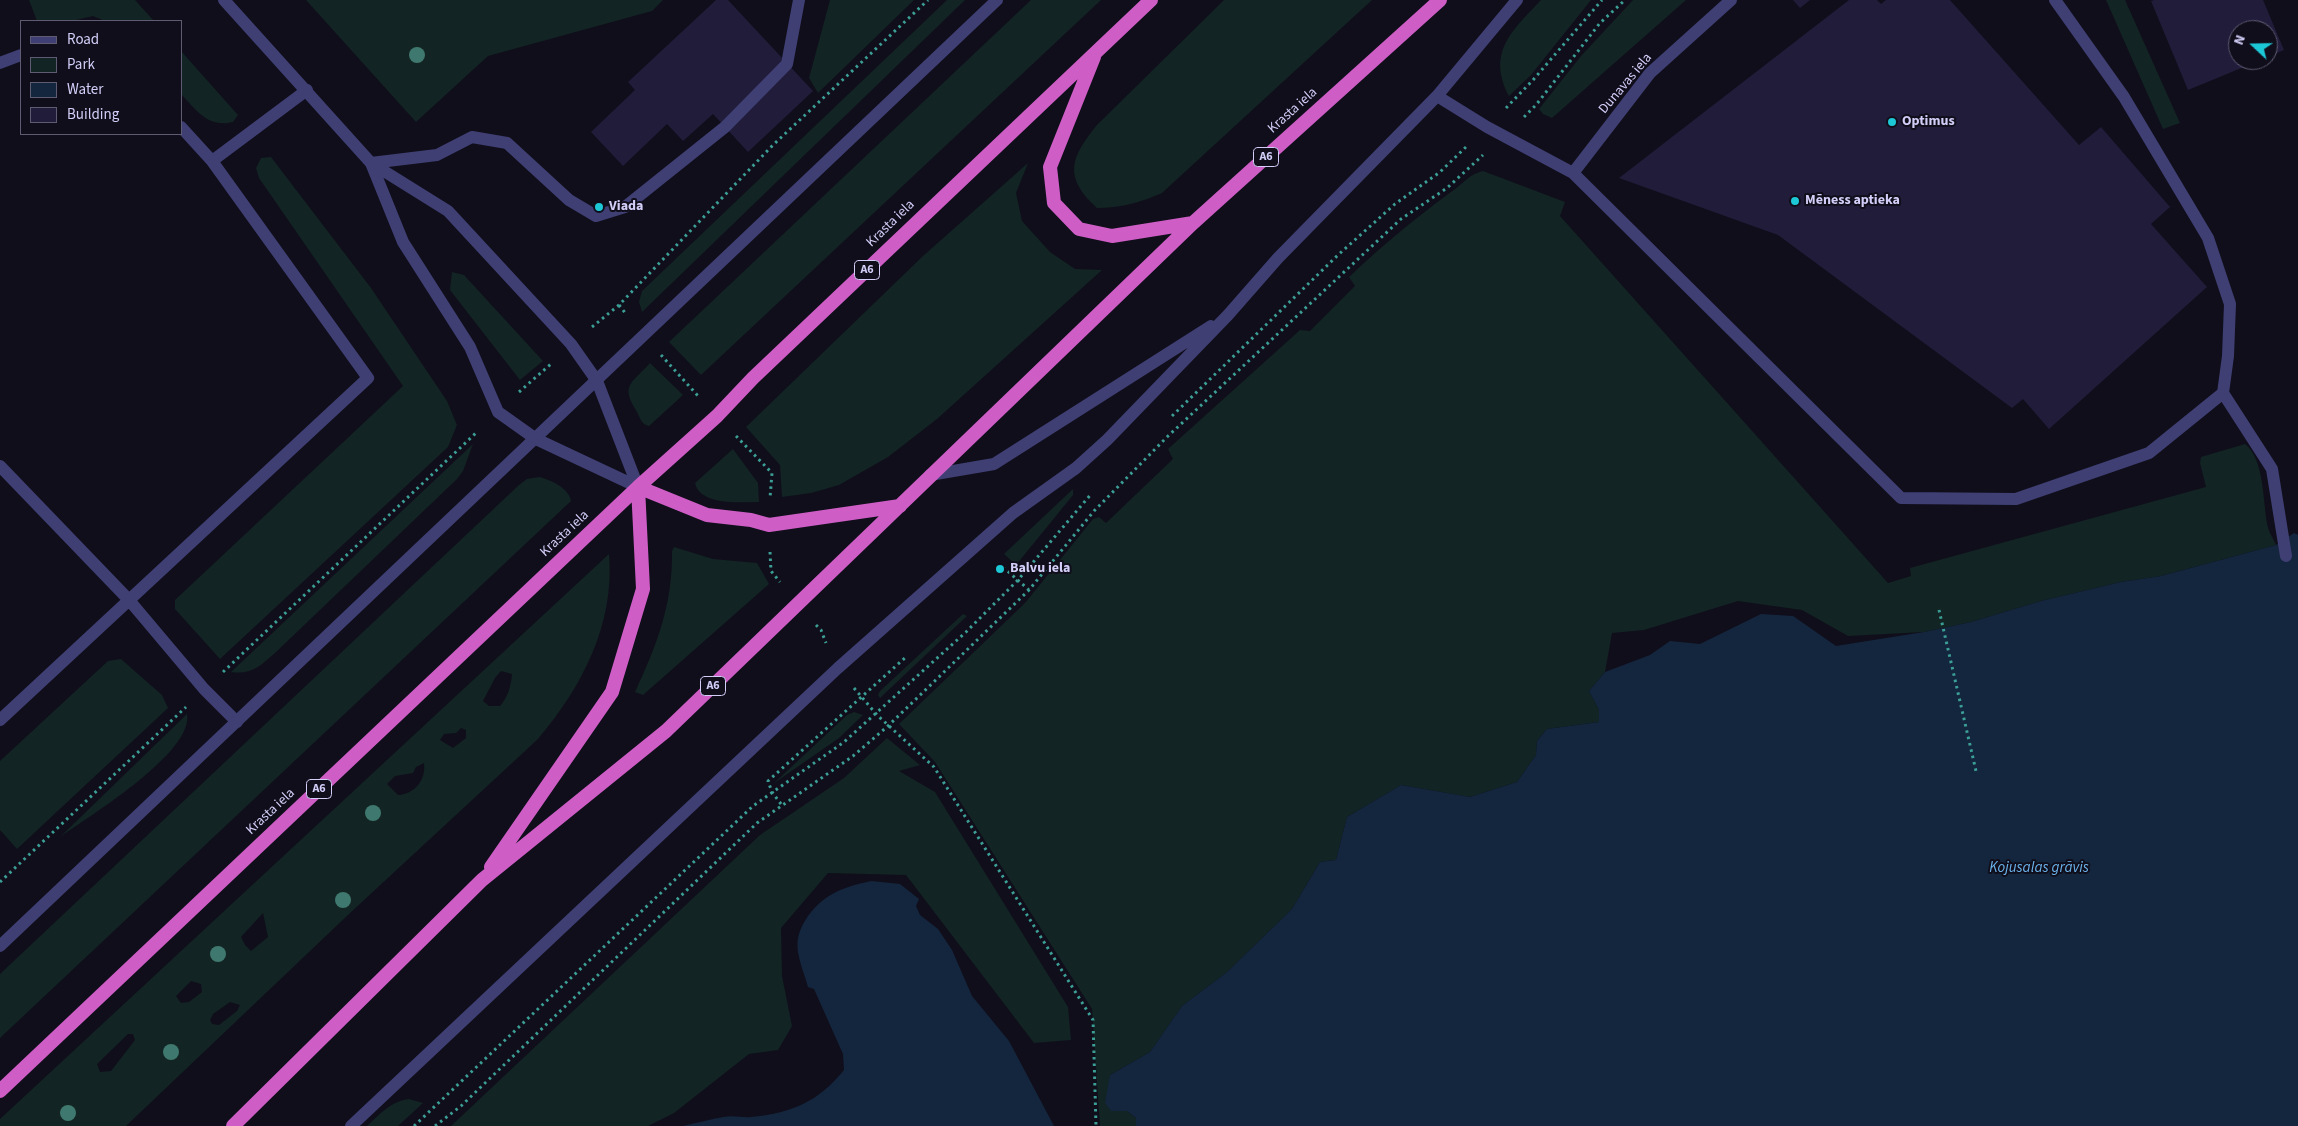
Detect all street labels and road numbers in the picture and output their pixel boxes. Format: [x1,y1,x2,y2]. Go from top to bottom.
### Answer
street label: Dunavas iela [1596,50,1656,118]
street label: Krasta iela [1265,84,1321,138]
road number: A6 [1254,148,1278,166]
street label: Krasta iela [863,197,919,251]
road number: A6 [854,260,880,280]
street label: Krasta iela [537,507,593,561]
road number: A6 [700,676,726,696]
road number: A6 [306,780,332,799]
street label: Krasta iela [243,785,299,839]

